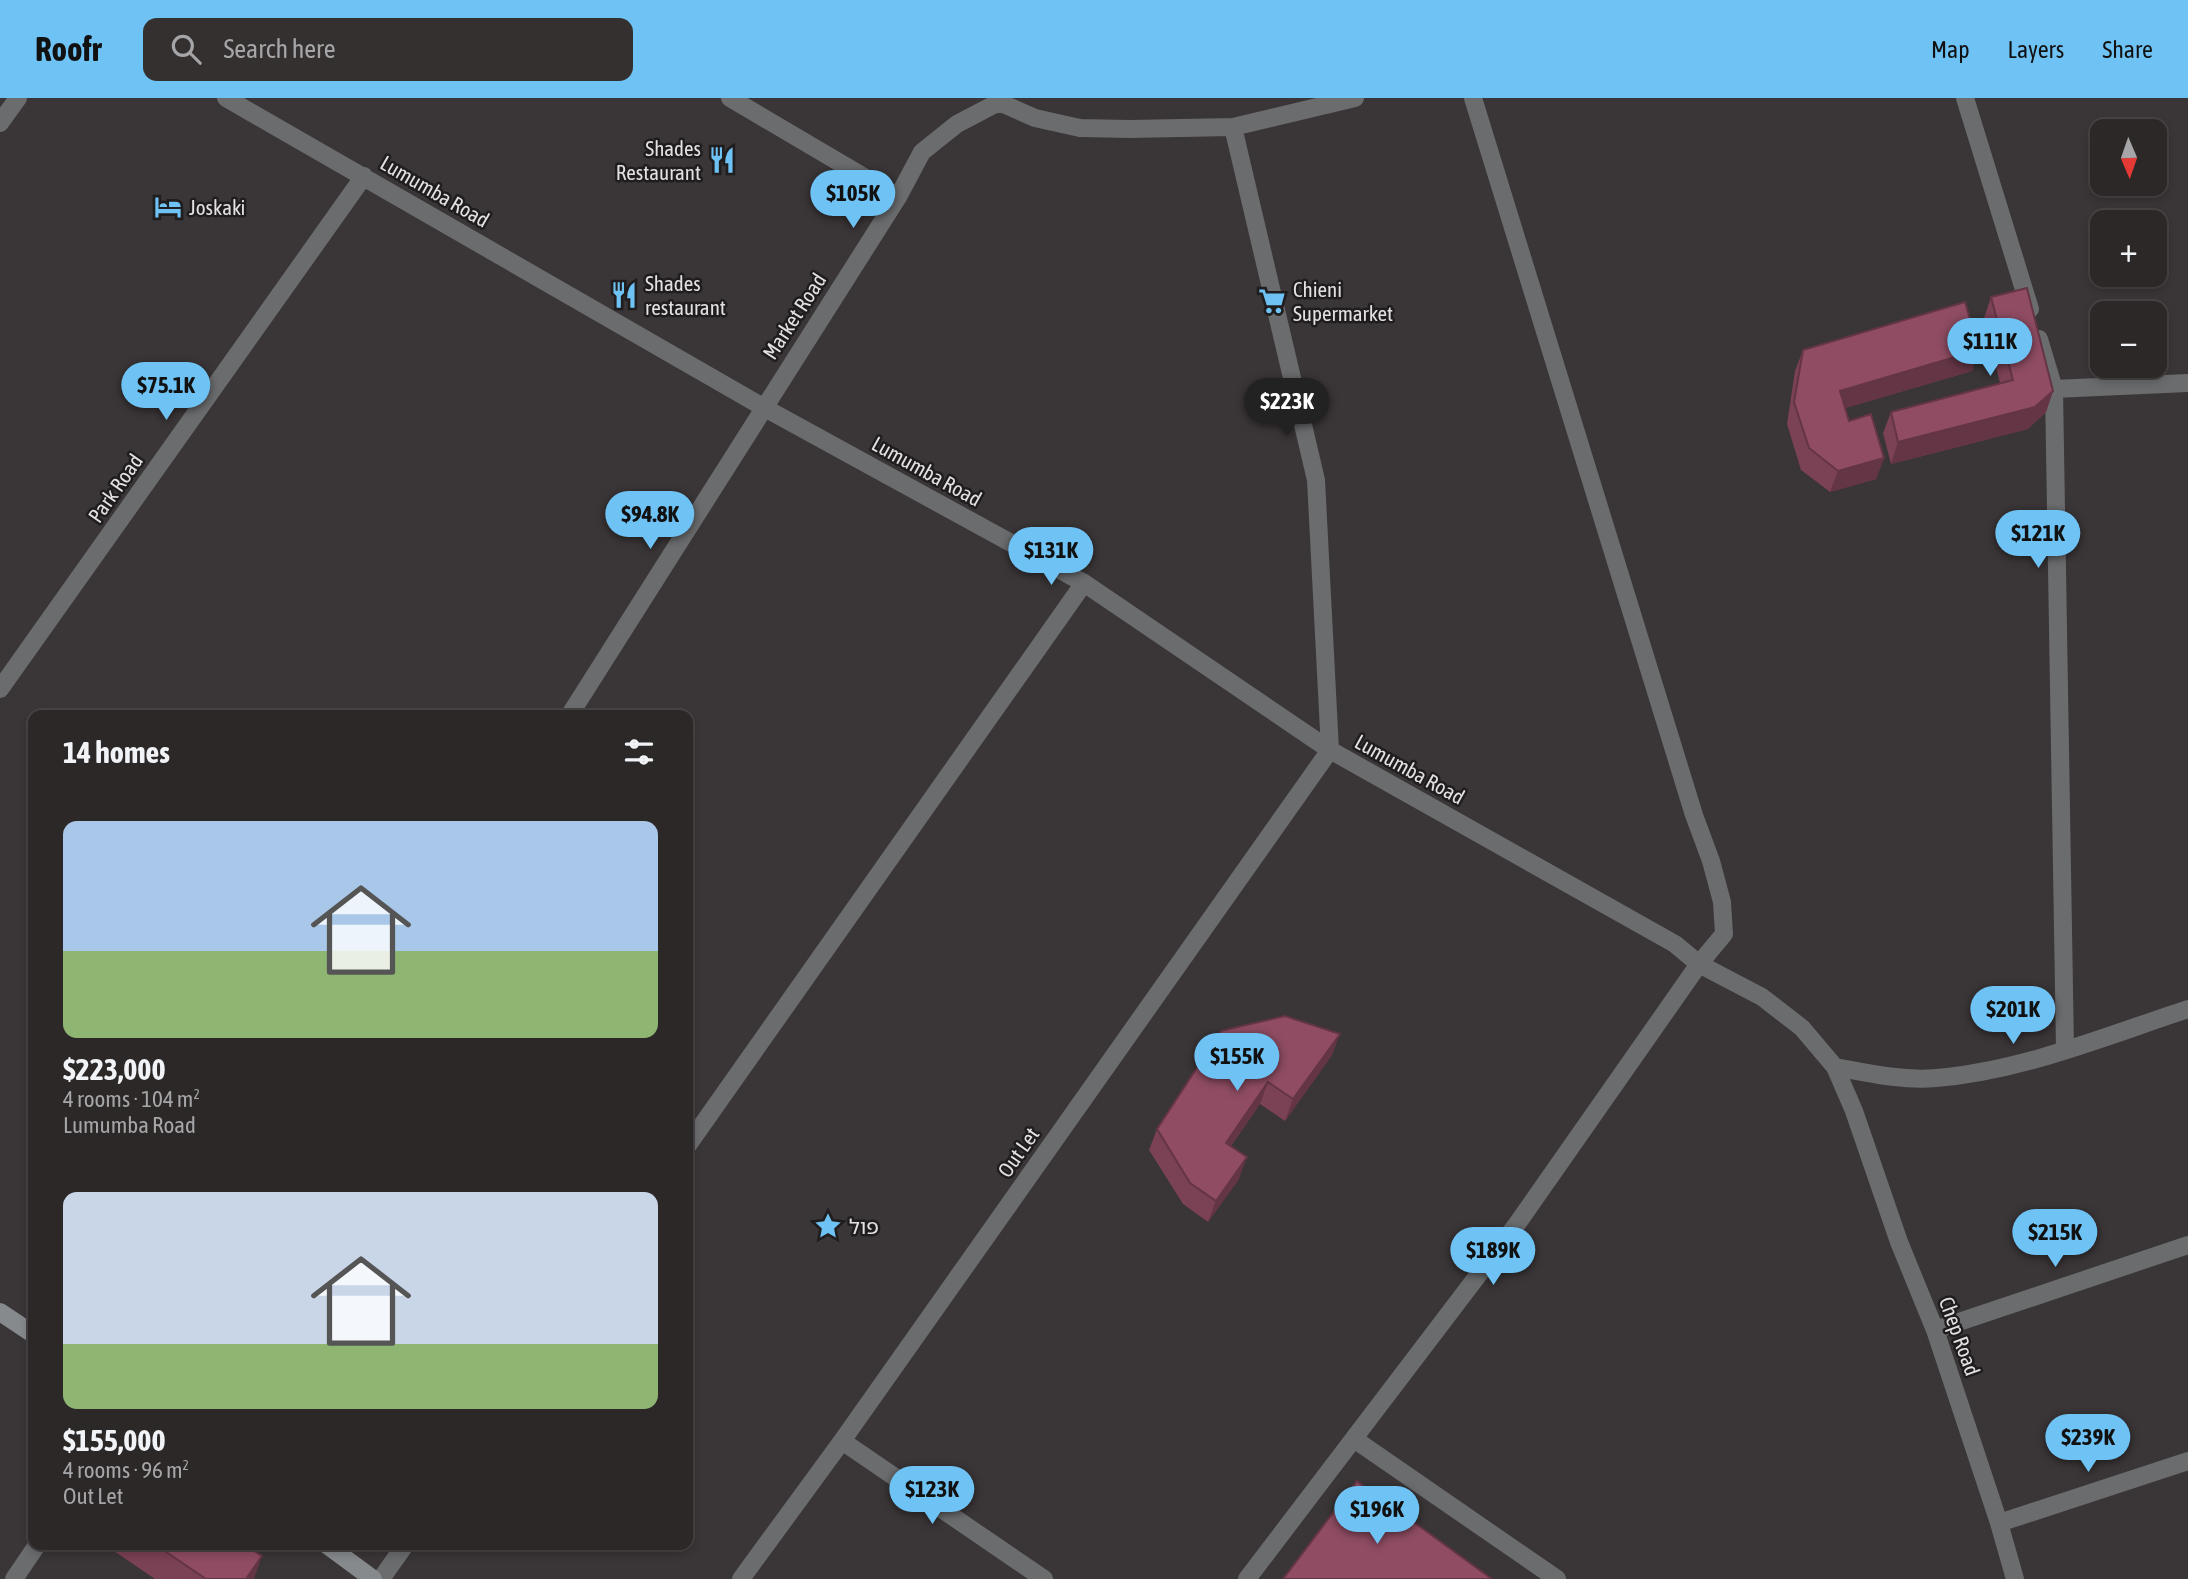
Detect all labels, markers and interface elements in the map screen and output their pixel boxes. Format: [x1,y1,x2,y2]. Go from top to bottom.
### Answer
search box [143,18,633,81]
text: Roofr [35,30,101,68]
icon: search [167,30,205,68]
text: Search here [223,34,336,64]
text: Map [1931,36,1970,63]
text: Layers [2008,36,2064,63]
text: Share [2102,36,2153,63]
north arrow [2090,119,2166,196]
map controls [2090,119,2167,378]
place label: Shades Restaurant [616,136,701,184]
restaurant icon: Shades Restaurant [707,145,737,175]
street label: Lumumba Road [376,150,494,232]
pin: $105K [804,170,902,230]
text: $105K [826,180,880,206]
hotel icon: Joskaki [153,192,183,222]
place label: Joskaki [189,195,245,219]
button: + [2090,210,2167,287]
street label: Market Road [757,269,831,363]
place label: Shades restaurant [645,271,726,319]
place label: Chieni Supermarket [1293,277,1393,325]
restaurant icon: Shades restaurant [609,280,639,310]
supermarket icon: Chieni Supermarket [1257,286,1287,316]
button: − [2090,301,2167,378]
pin: $111K [1941,318,2039,378]
text: $111K [1963,328,2017,354]
pin: $75.1K [109,362,223,422]
text: $75.1K [137,372,195,398]
pin: $223K [1238,378,1336,438]
text: $223K [1260,388,1314,414]
street label: Lumumba Road [868,431,986,511]
street label: Park Road [83,449,147,527]
pin: $94.8K [593,491,707,551]
text: $94.8K [621,501,679,527]
pin: $121K [1989,510,2087,570]
text: $121K [2011,520,2065,546]
pin: $131K [1002,528,1100,587]
text: $131K [1024,537,1078,563]
street label: Lumumba Road [1351,729,1469,809]
icon: filters [620,733,658,771]
text: 14 homes [63,735,170,769]
icon: home [298,867,424,993]
pin: $201K [1964,986,2062,1046]
text: $201K [1986,996,2040,1022]
pin: $155K [1188,1034,1286,1093]
text: $155K [1210,1043,1264,1069]
text: $223,000 [63,1052,166,1086]
text: 4 rooms · 104 m² [63,1086,200,1112]
text: Lumumba Road [63,1112,196,1138]
street label: Out Let [992,1123,1044,1181]
pin: $215K [2006,1210,2104,1269]
place icon: פול [813,1211,843,1241]
place label: פול [849,1214,879,1238]
text: $215K [2028,1219,2082,1245]
pin: $189K [1444,1228,1542,1287]
text: $189K [1466,1237,1520,1263]
icon: home [298,1238,424,1364]
street label: Chep Road [1935,1293,1985,1379]
pin: $239K [2039,1414,2137,1474]
text: $155,000 [63,1423,166,1457]
text: $239K [2061,1424,2115,1450]
text: 4 rooms · 96 m² [63,1457,189,1483]
pin: $123K [883,1466,981,1526]
text: $123K [905,1476,959,1502]
text: Out Let [63,1483,123,1509]
pin: $196K [1328,1486,1426,1546]
text: $196K [1350,1496,1404,1522]

